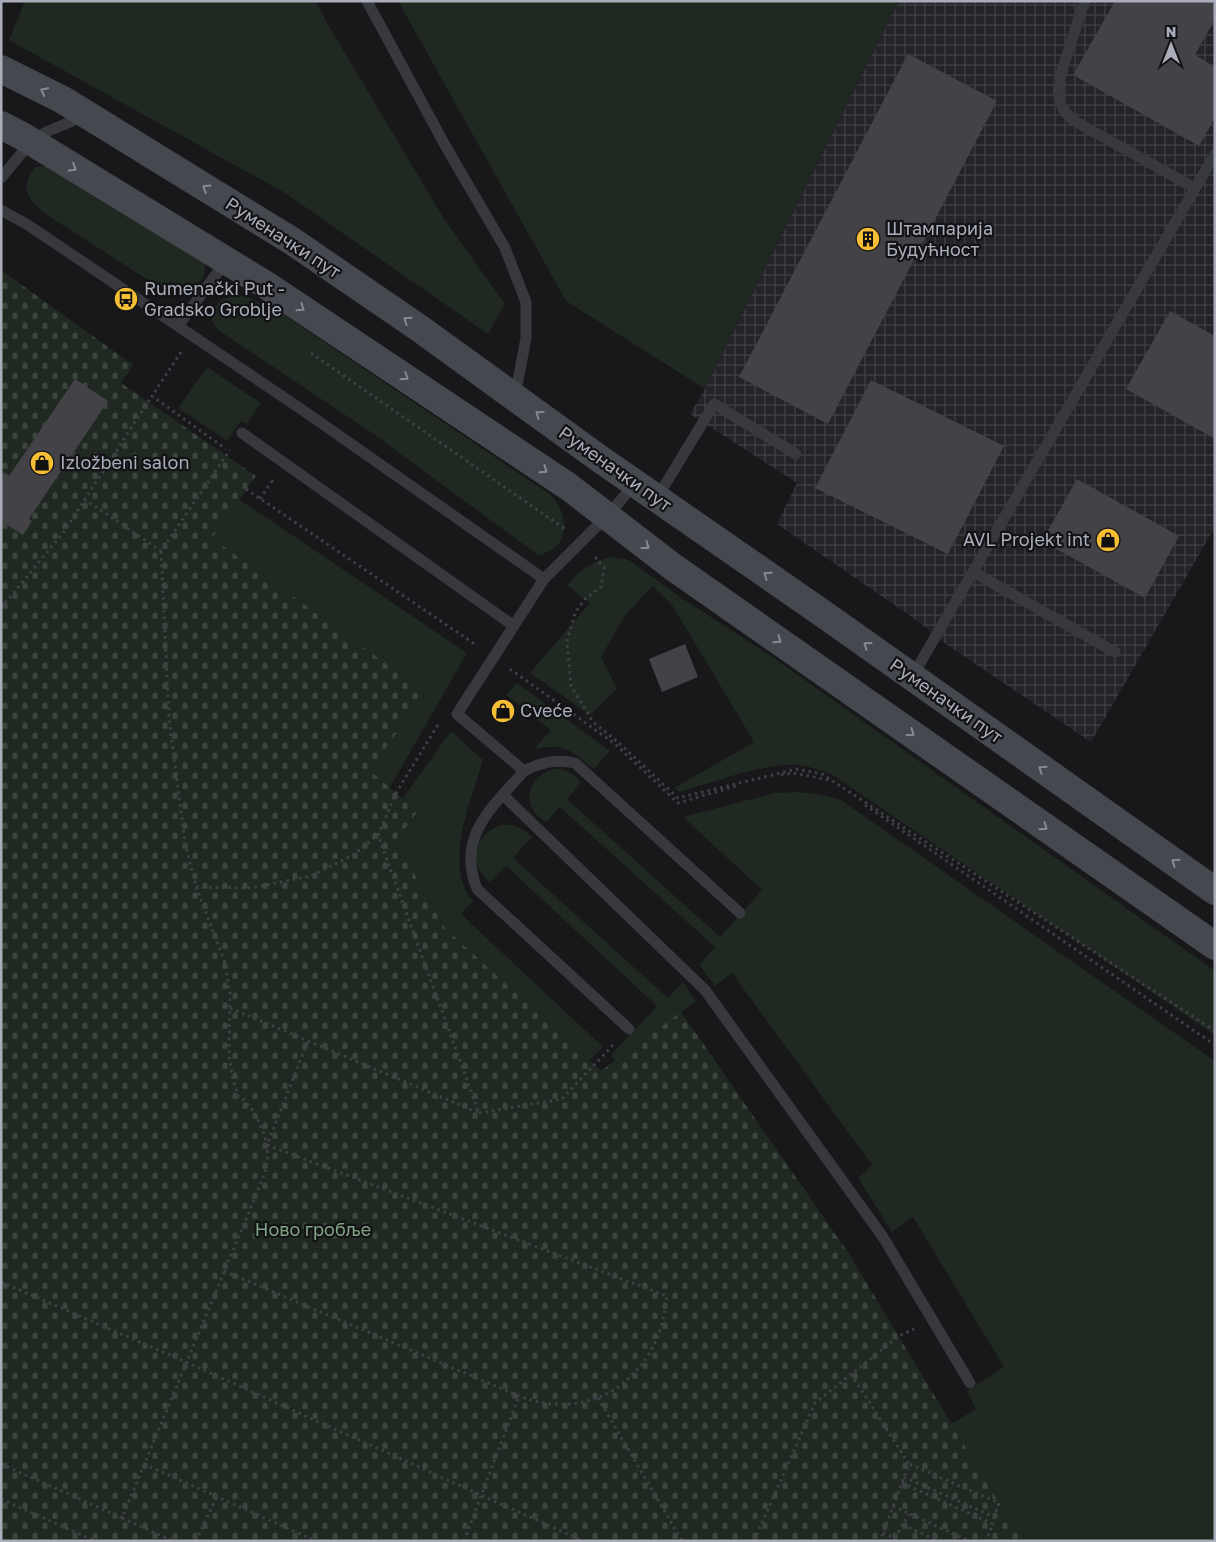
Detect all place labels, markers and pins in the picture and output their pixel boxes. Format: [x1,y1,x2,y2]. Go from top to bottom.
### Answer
place label: Штампарија Будућност [886,217,993,260]
building icon: Штампарија Будућност [855,226,881,252]
place label: Rumenački Put - Gradsko Groblje [144,277,285,320]
bus stop icon: Rumenački Put - Gradsko Groblje [113,286,139,312]
shop icon: Izložbeni salon [29,450,55,476]
place label: Izložbeni salon [60,451,189,473]
shop icon: AVL Projekt int [1095,527,1121,553]
place label: AVL Projekt int [963,528,1090,550]
shop icon: Cveće [490,698,516,724]
place label: Cveće [520,699,573,721]

